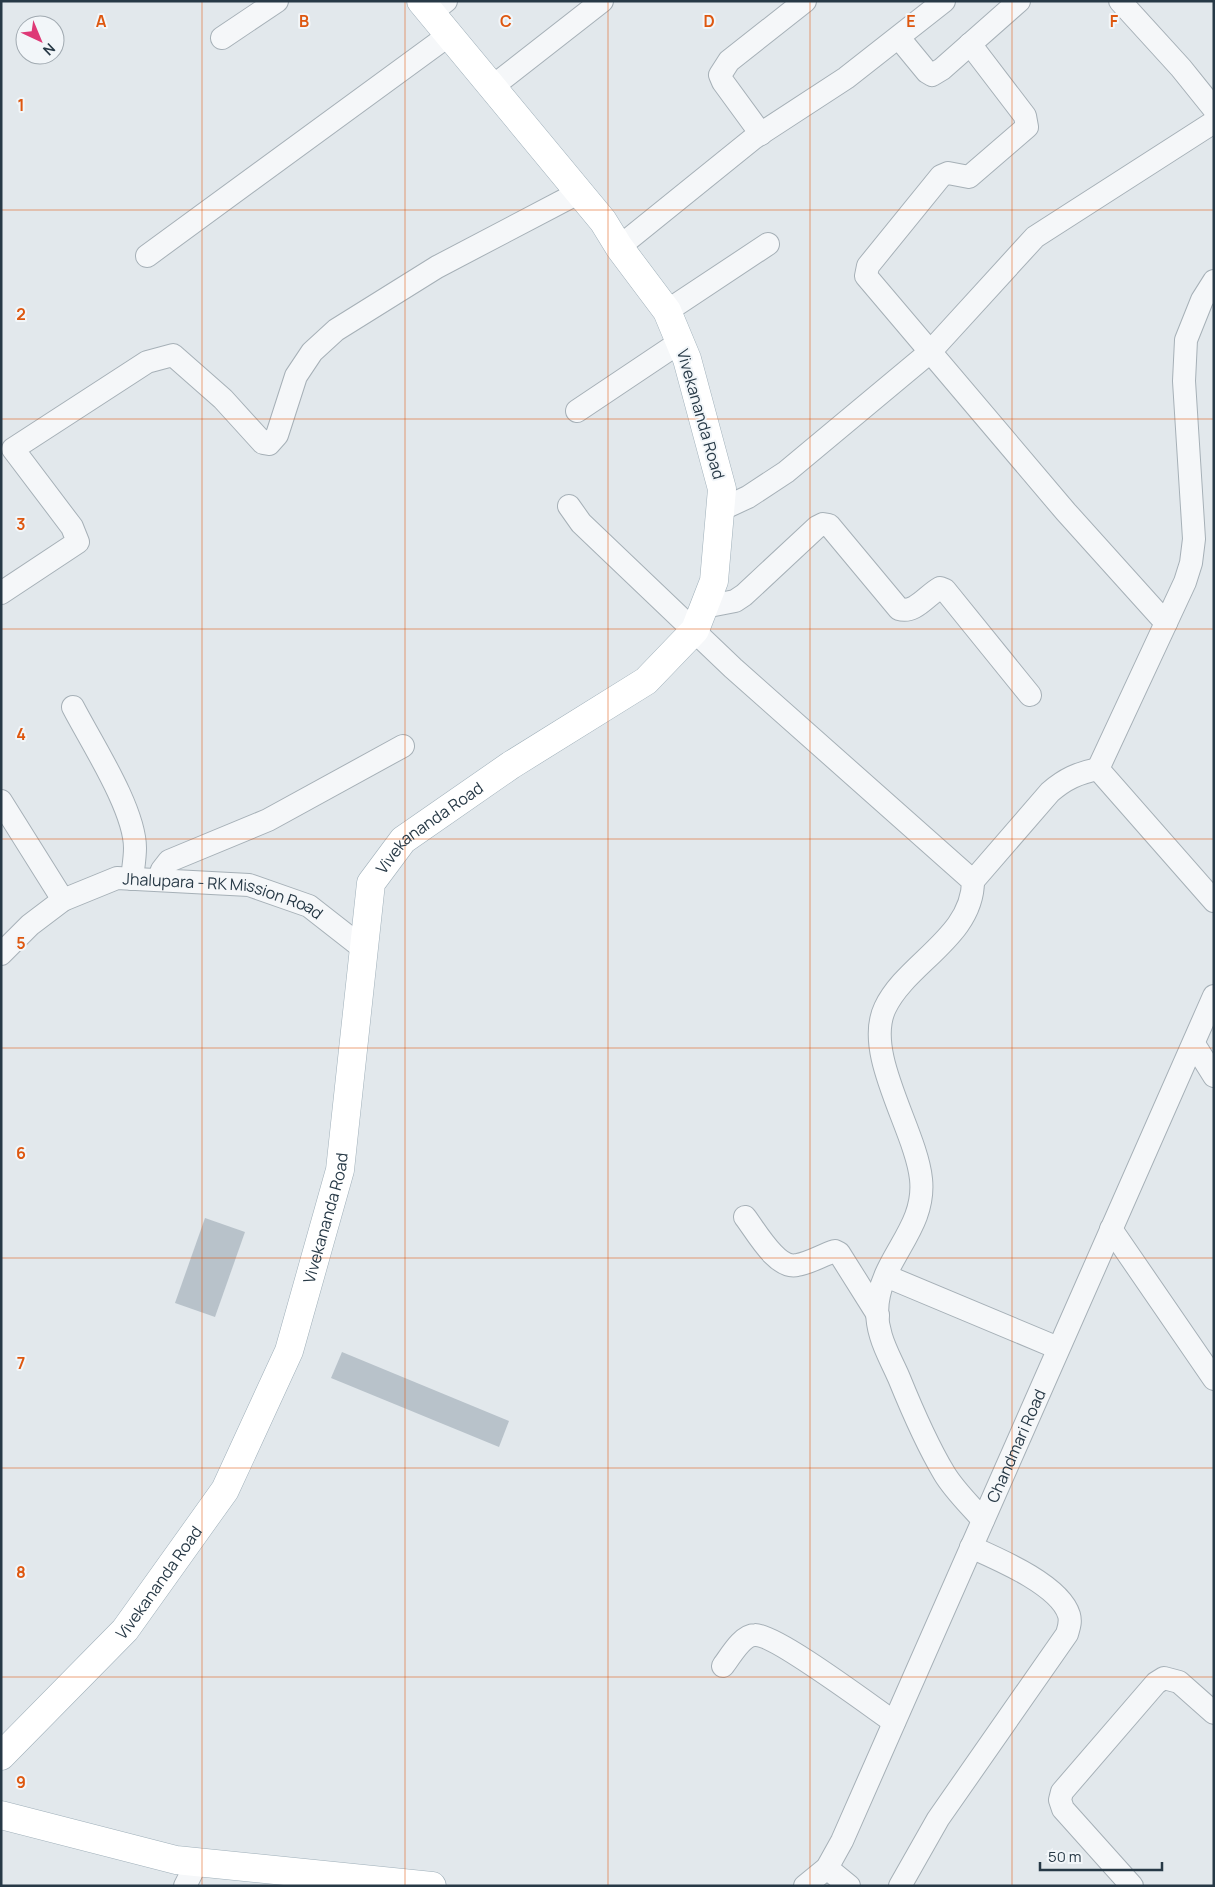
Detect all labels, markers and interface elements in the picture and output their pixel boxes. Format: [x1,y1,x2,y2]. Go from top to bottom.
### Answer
text: A [96,10,107,32]
text: B [299,10,309,32]
text: C [500,10,512,32]
text: D [703,10,715,32]
text: E [906,10,916,32]
text: F [1110,10,1119,32]
north arrow [15,15,65,65]
text: N [39,39,60,60]
text: 1 [17,94,25,116]
text: 2 [16,303,26,325]
street label: Vivekananda Road [672,346,730,482]
text: 3 [16,513,26,535]
text: 4 [16,723,26,745]
street label: Vivekananda Road [371,777,487,878]
street label: Jhalupara - RK Mission Road [122,867,328,924]
text: 5 [16,932,26,954]
text: 6 [16,1142,26,1164]
street label: Vivekananda Road [298,1152,353,1286]
text: 7 [17,1352,25,1374]
street label: Chandmari Road [981,1386,1051,1506]
street label: Vivekananda Road [111,1522,207,1644]
text: 8 [16,1561,26,1583]
text: 9 [16,1771,26,1793]
scale bar [1040,1840,1162,1872]
text: 50 m [1048,1846,1082,1867]

